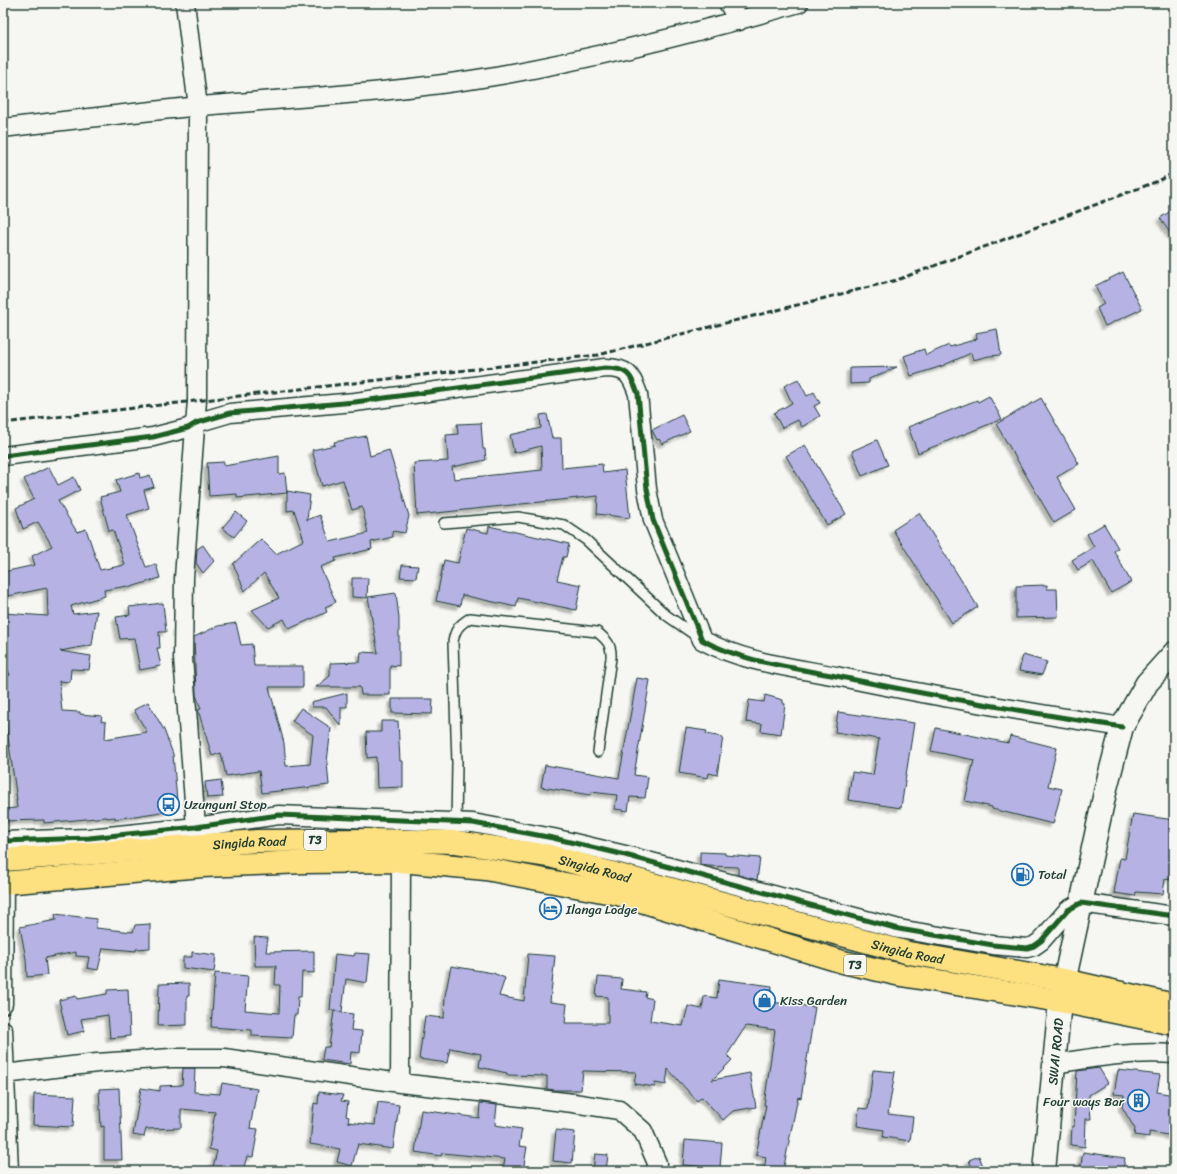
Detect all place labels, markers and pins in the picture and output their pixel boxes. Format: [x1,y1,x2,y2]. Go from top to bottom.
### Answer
bus stop icon: Uzunguni Stop [156,791,182,817]
place label: Uzunguni Stop [184,793,267,816]
fuel station icon: Total [1009,861,1035,887]
place label: Total [1038,863,1067,886]
hotel icon: Ilanga Lodge [537,896,563,922]
place label: Ilanga Lodge [565,898,638,921]
shop icon: Kiss Garden [751,987,777,1013]
place label: Kiss Garden [780,989,847,1012]
building icon: Four ways Bar [1126,1088,1152,1114]
place label: Four ways Bar [1043,1090,1125,1113]

